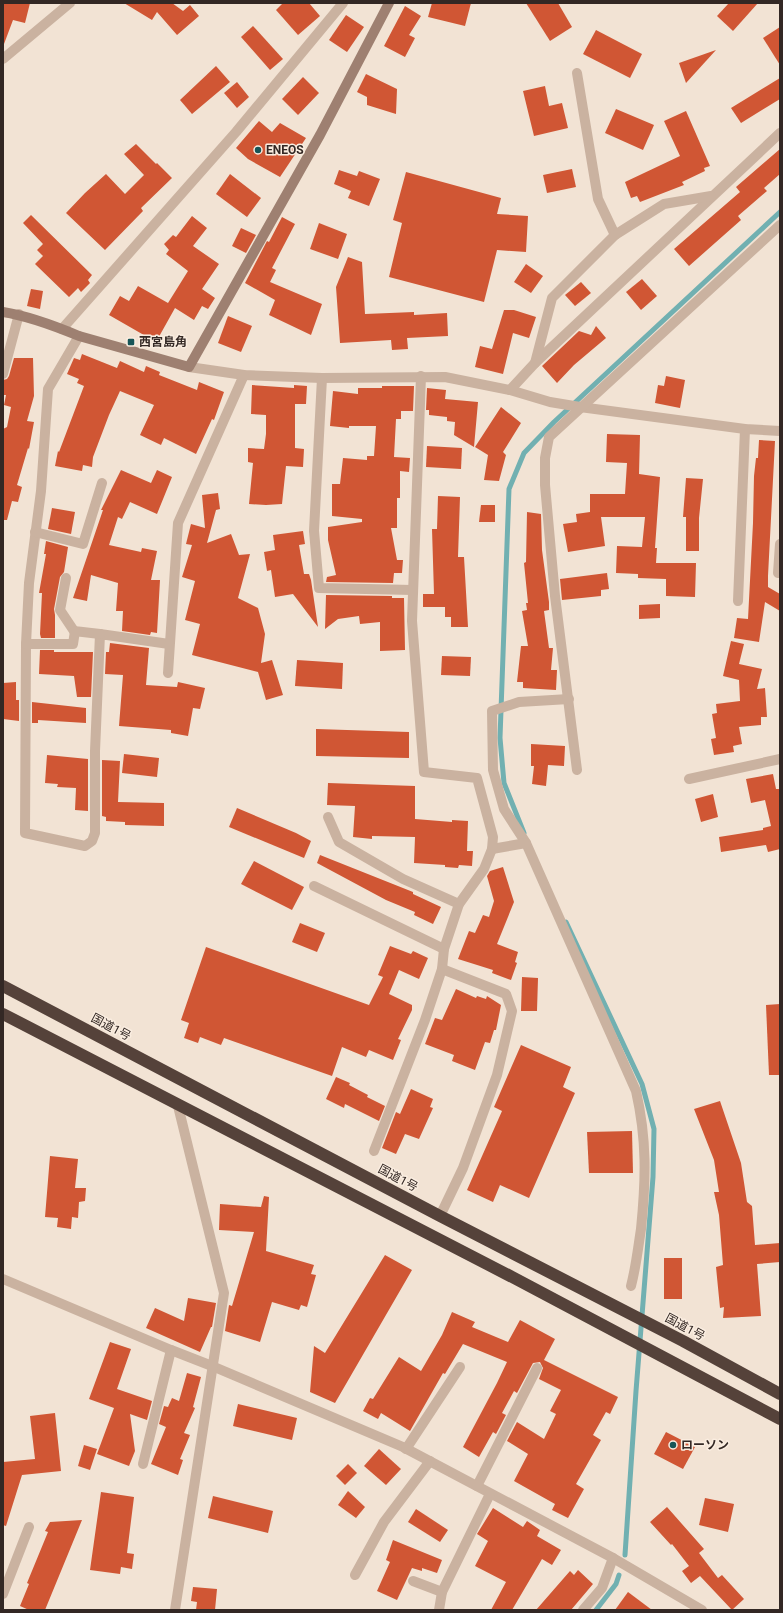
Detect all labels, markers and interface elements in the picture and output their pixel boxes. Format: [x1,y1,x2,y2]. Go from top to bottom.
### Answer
place label: ENEOS [266,143,304,157]
marker: ENEOS [253,145,263,155]
place label: 西宮島角 [139,335,187,349]
marker: 西宮島角 [126,337,136,347]
street label: 国道1号 [89,1011,133,1043]
street label: 国道1号 [376,1162,420,1194]
street label: 国道1号 [663,1311,707,1343]
place label: ローソン [681,1438,729,1452]
marker: ローソン [668,1440,678,1450]

